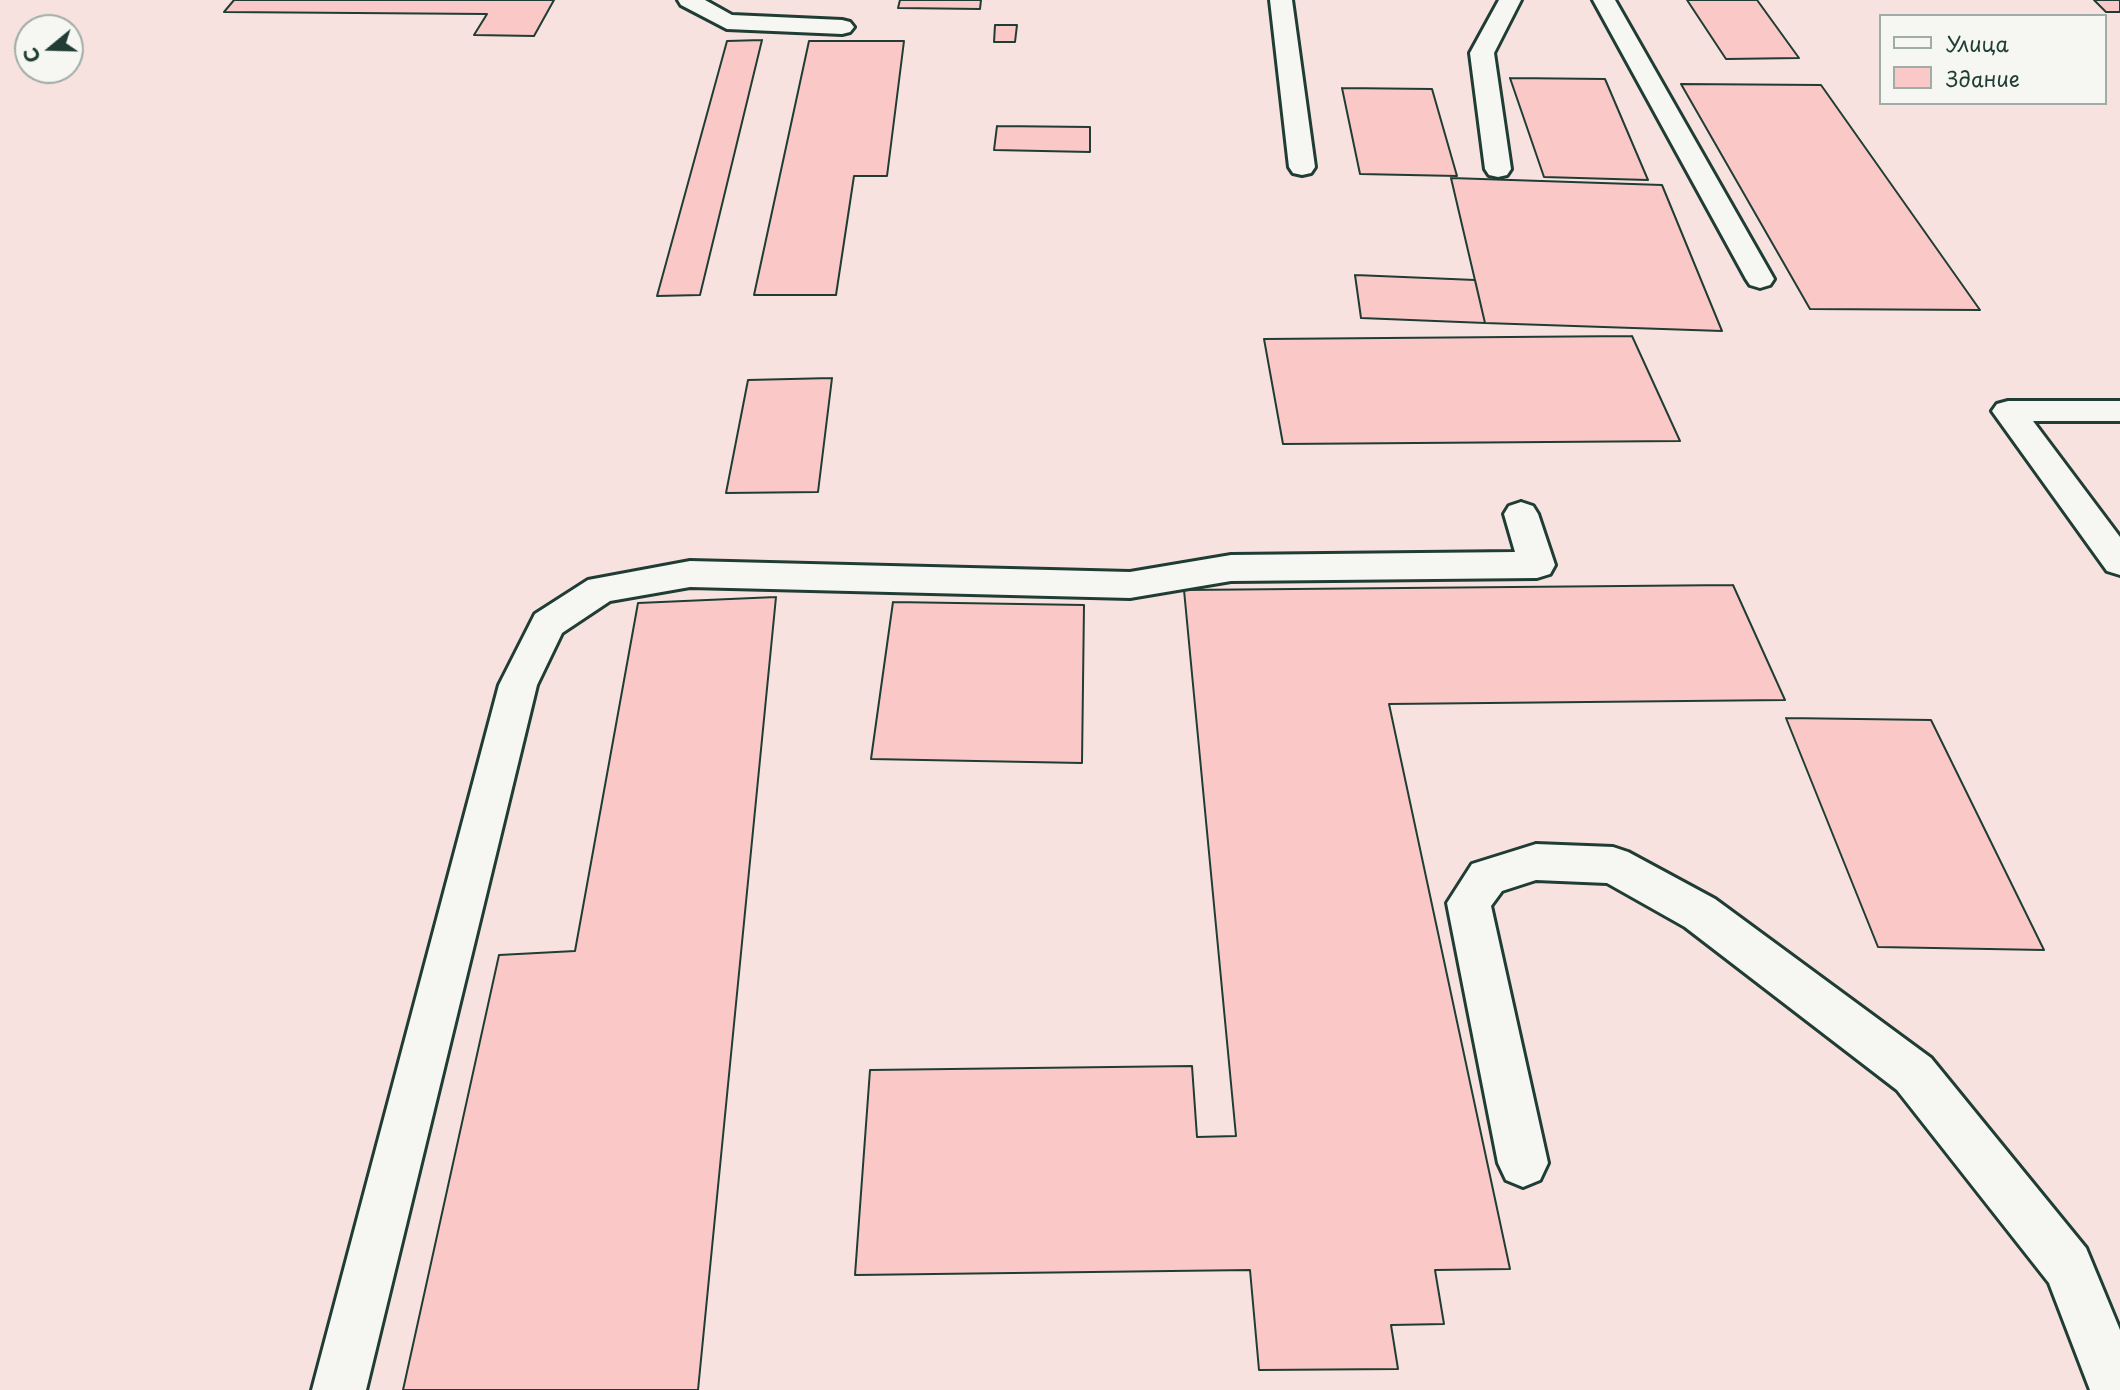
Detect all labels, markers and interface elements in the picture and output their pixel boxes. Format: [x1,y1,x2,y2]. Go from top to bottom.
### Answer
north arrow [14,14,84,84]
legend [1878,14,2106,105]
text: Улица [1946,27,2009,59]
text: С [15,44,47,67]
text: Здание [1946,62,2020,94]

